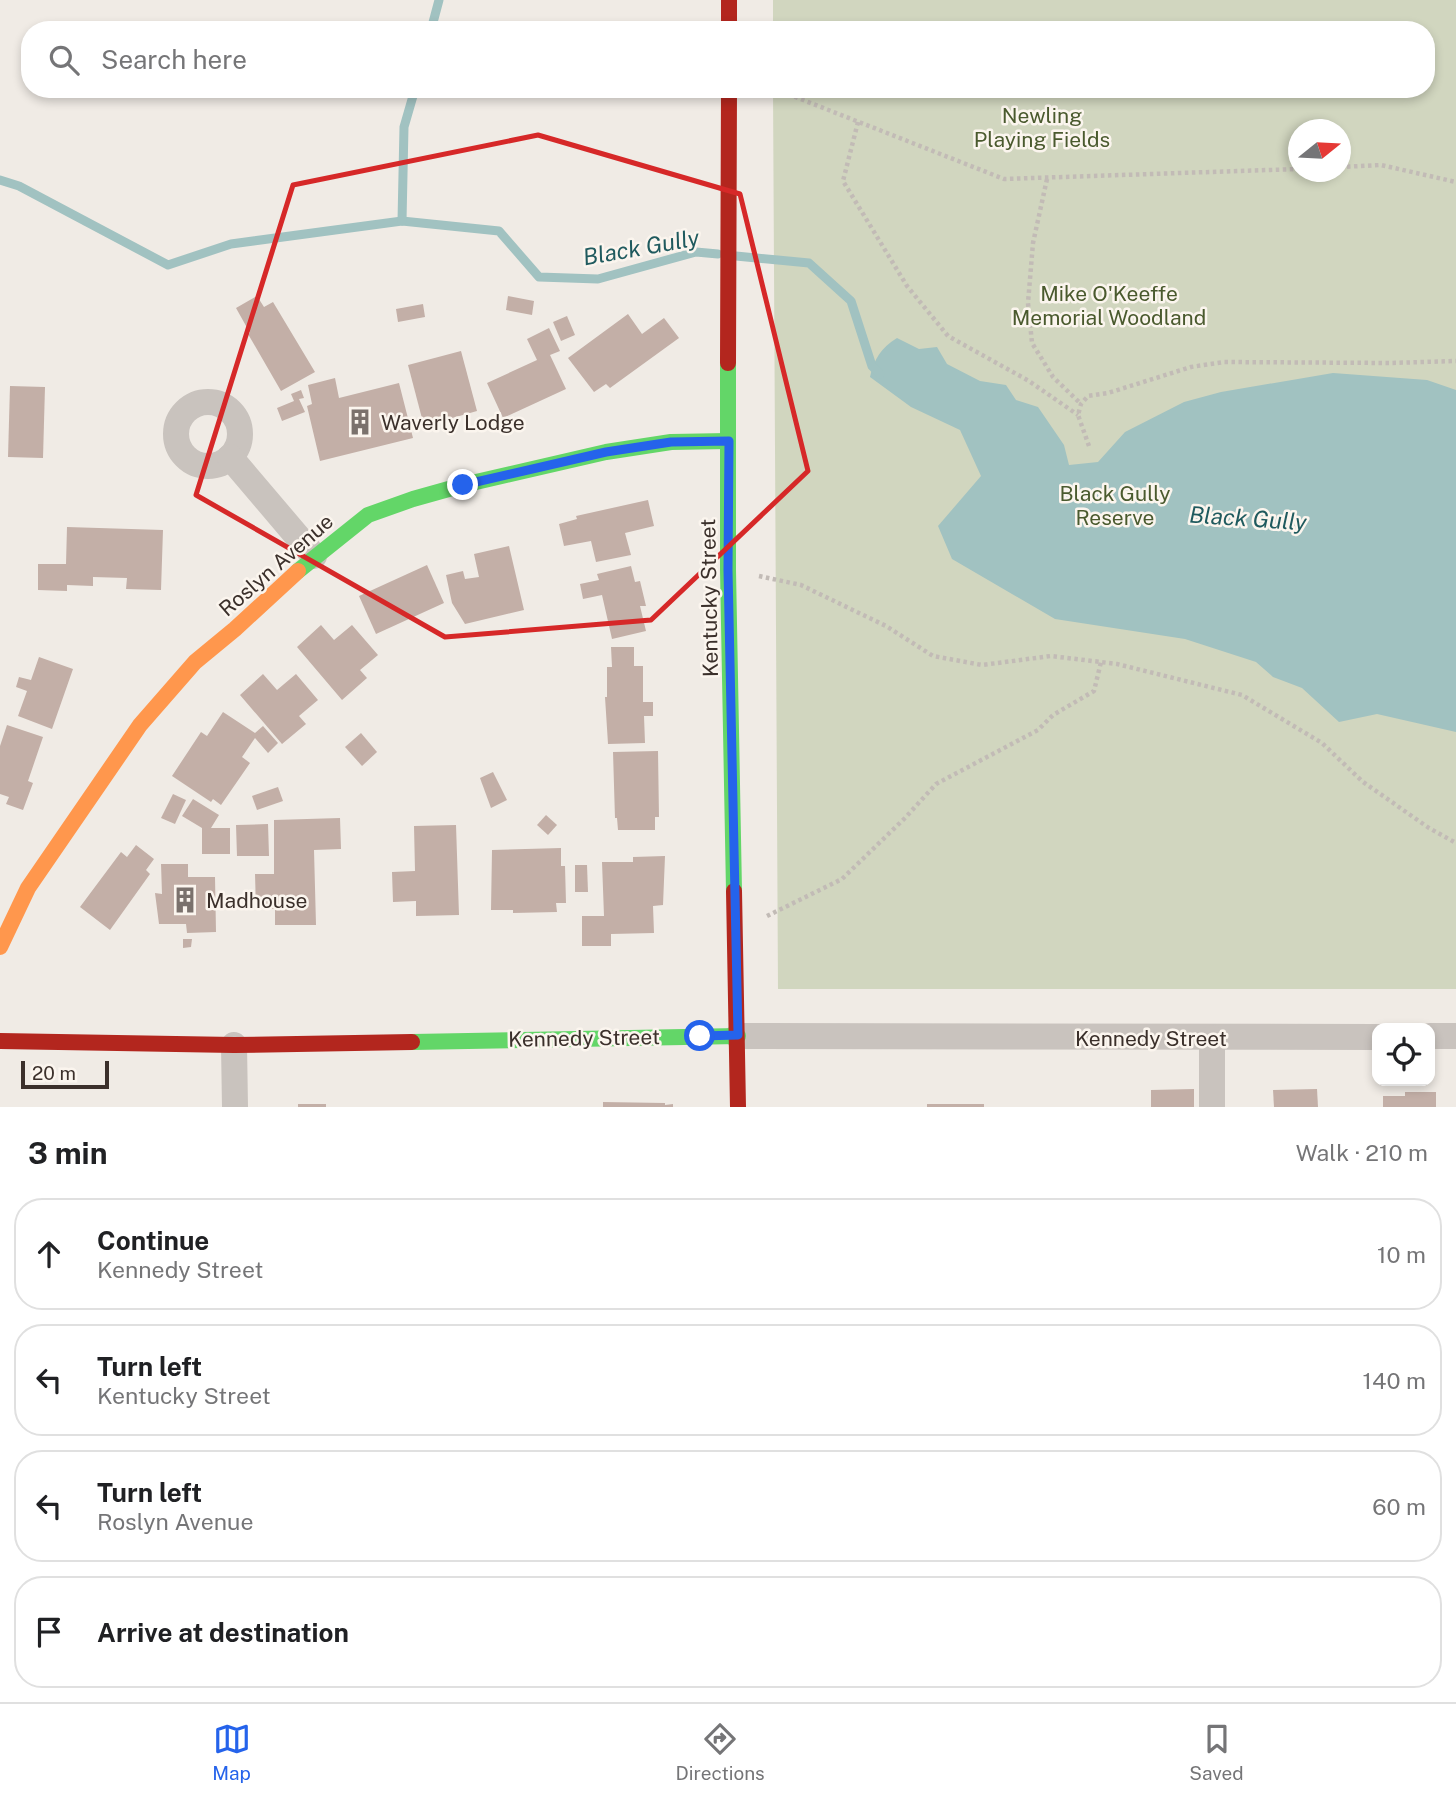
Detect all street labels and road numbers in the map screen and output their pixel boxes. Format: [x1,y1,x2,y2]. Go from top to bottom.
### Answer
street label: Roslyn Avenue [214,509,338,621]
street label: Kentucky Street [695,519,723,677]
street label: Kennedy Street [508,1024,660,1052]
street label: Kennedy Street [1075,1026,1227,1051]

